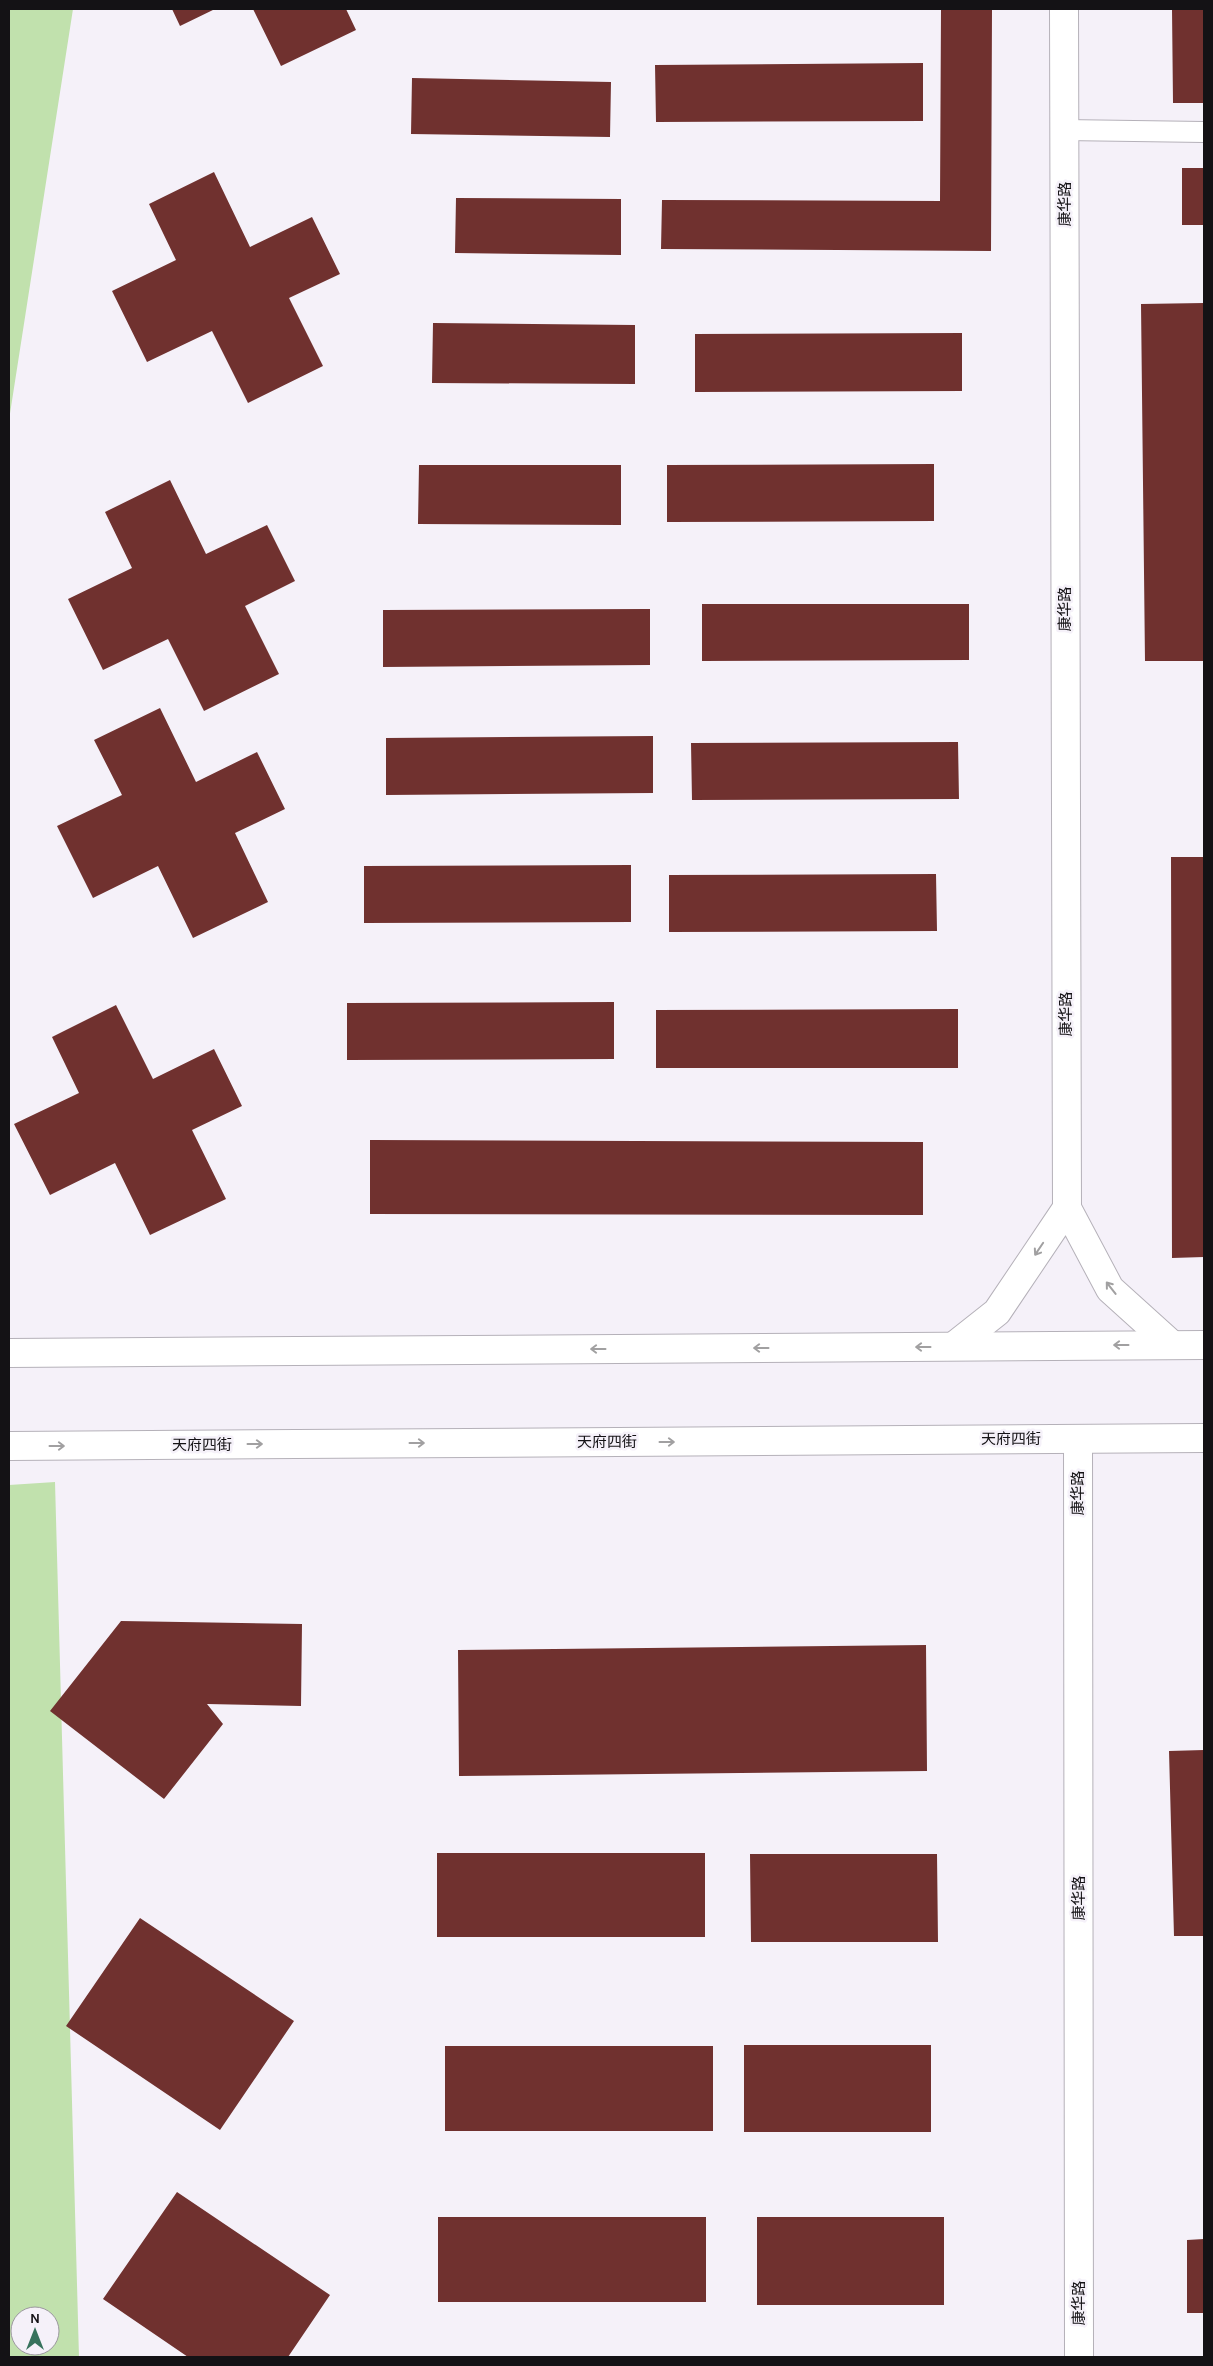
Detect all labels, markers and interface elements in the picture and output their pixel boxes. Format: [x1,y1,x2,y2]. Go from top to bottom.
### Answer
street label: 康华路 [1056,181,1074,227]
street label: 康华路 [1056,586,1074,632]
street label: 康华路 [1057,991,1075,1037]
one-way arrow [1034,1242,1045,1256]
one-way arrow [1106,1281,1116,1295]
one-way arrow [1113,1340,1129,1350]
one-way arrow [915,1342,932,1352]
one-way arrow [753,1343,769,1353]
one-way arrow [590,1344,606,1354]
street label: 天府四街 [981,1430,1041,1448]
street label: 天府四街 [577,1433,637,1451]
street label: 天府四街 [172,1436,232,1454]
one-way arrow [659,1437,675,1447]
one-way arrow [409,1438,425,1448]
one-way arrow [247,1440,263,1449]
one-way arrow [49,1441,65,1451]
street label: 康华路 [1069,1470,1087,1516]
street label: 康华路 [1070,1875,1088,1921]
street label: 康华路 [1070,2280,1088,2326]
north arrow [10,2306,60,2356]
text: N [30,2310,40,2327]

